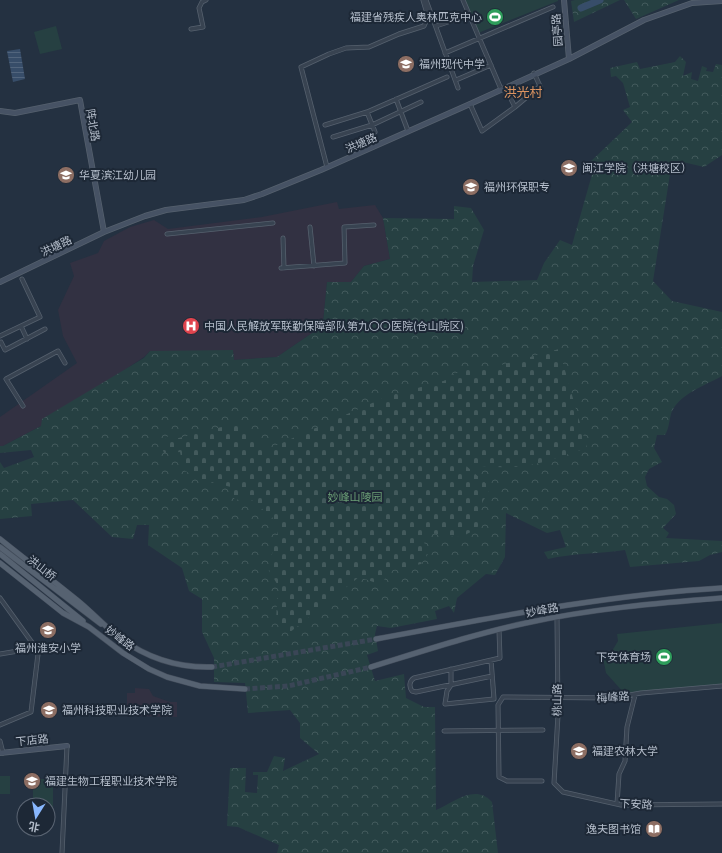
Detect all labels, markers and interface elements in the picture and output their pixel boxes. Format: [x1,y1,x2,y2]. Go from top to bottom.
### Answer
sports icon: 福建省残疾人奥林匹克中心 [485,7,505,27]
place label: 福建省残疾人奥林匹克中心 [350,10,482,25]
street label: 园亭路 [549,13,566,47]
school or university icon: 福州现代中学 [396,54,416,74]
place label: 福州现代中学 [419,57,485,72]
district label: 洪光村 [503,84,543,102]
street label: 阵北路 [82,108,103,143]
street label: 洪塘路 [343,130,379,157]
school or university icon: 闽江学院（洪塘校区） [559,158,579,178]
place label: 闽江学院（洪塘校区） [582,161,692,176]
school or university icon: 华夏滨江幼儿园 [56,165,76,185]
place label: 华夏滨江幼儿园 [79,168,156,183]
school or university icon: 福州环保职专 [461,177,481,197]
place label: 福州环保职专 [484,180,550,195]
street label: 洪塘路 [38,233,74,260]
hospital icon: 中国人民解放军联勤保障部队第九〇〇医院(仓山院区) [181,316,201,336]
place label: 中国人民解放军联勤保障部队第九〇〇医院(仓山院区) [204,319,464,334]
park label: 妙峰山陵园 [328,490,383,505]
street label: 洪山桥 [24,552,59,584]
street label: 妙峰路 [524,600,560,621]
school or university icon: 福州淮安小学 [38,620,58,640]
street label: 妙峰路 [102,622,137,654]
place label: 福州淮安小学 [15,641,81,656]
sports icon: 下安体育场 [654,647,674,667]
place label: 下安体育场 [596,650,651,665]
street label: 桃山路 [550,683,565,717]
street label: 梅峰路 [596,689,630,706]
school or university icon: 福州科技职业技术学院 [39,700,59,720]
place label: 福州科技职业技术学院 [62,703,172,718]
street label: 下店路 [15,731,49,750]
school or university icon: 福建农林大学 [569,741,589,761]
place label: 福建农林大学 [592,744,658,759]
school or university icon: 福建生物工程职业技术学院 [22,771,42,791]
place label: 福建生物工程职业技术学院 [45,774,177,789]
street label: 下安路 [619,796,653,813]
north arrow [16,797,56,837]
text: 北 [27,818,41,835]
library icon: 逸夫图书馆 [644,819,664,839]
place label: 逸夫图书馆 [586,822,641,837]

